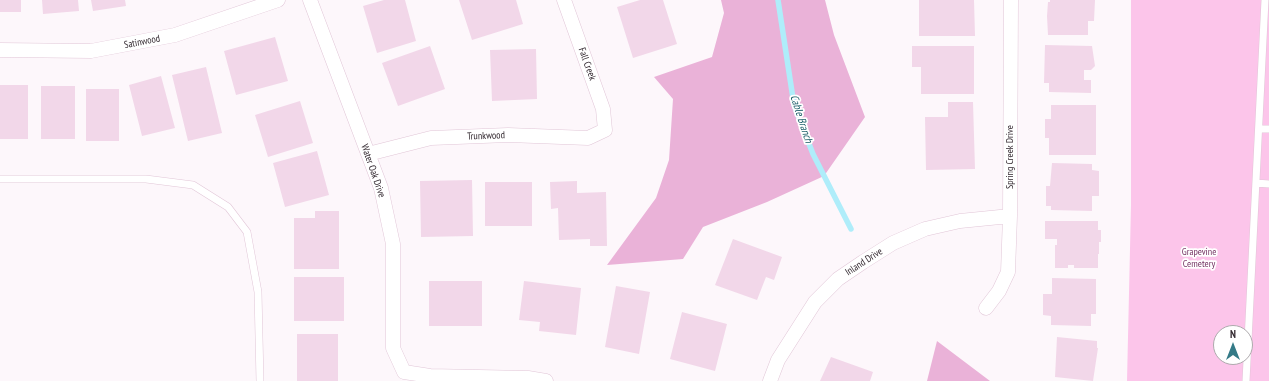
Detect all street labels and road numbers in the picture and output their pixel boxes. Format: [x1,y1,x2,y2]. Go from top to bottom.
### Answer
street label: Satinwood [123,33,161,51]
street label: Fall Creek [576,46,598,82]
street label: Spring Creek Drive [1004,125,1016,189]
street label: Trunkwood [467,129,505,143]
street label: Water Oak Drive [358,143,388,199]
street label: Inland Drive [843,246,885,278]

